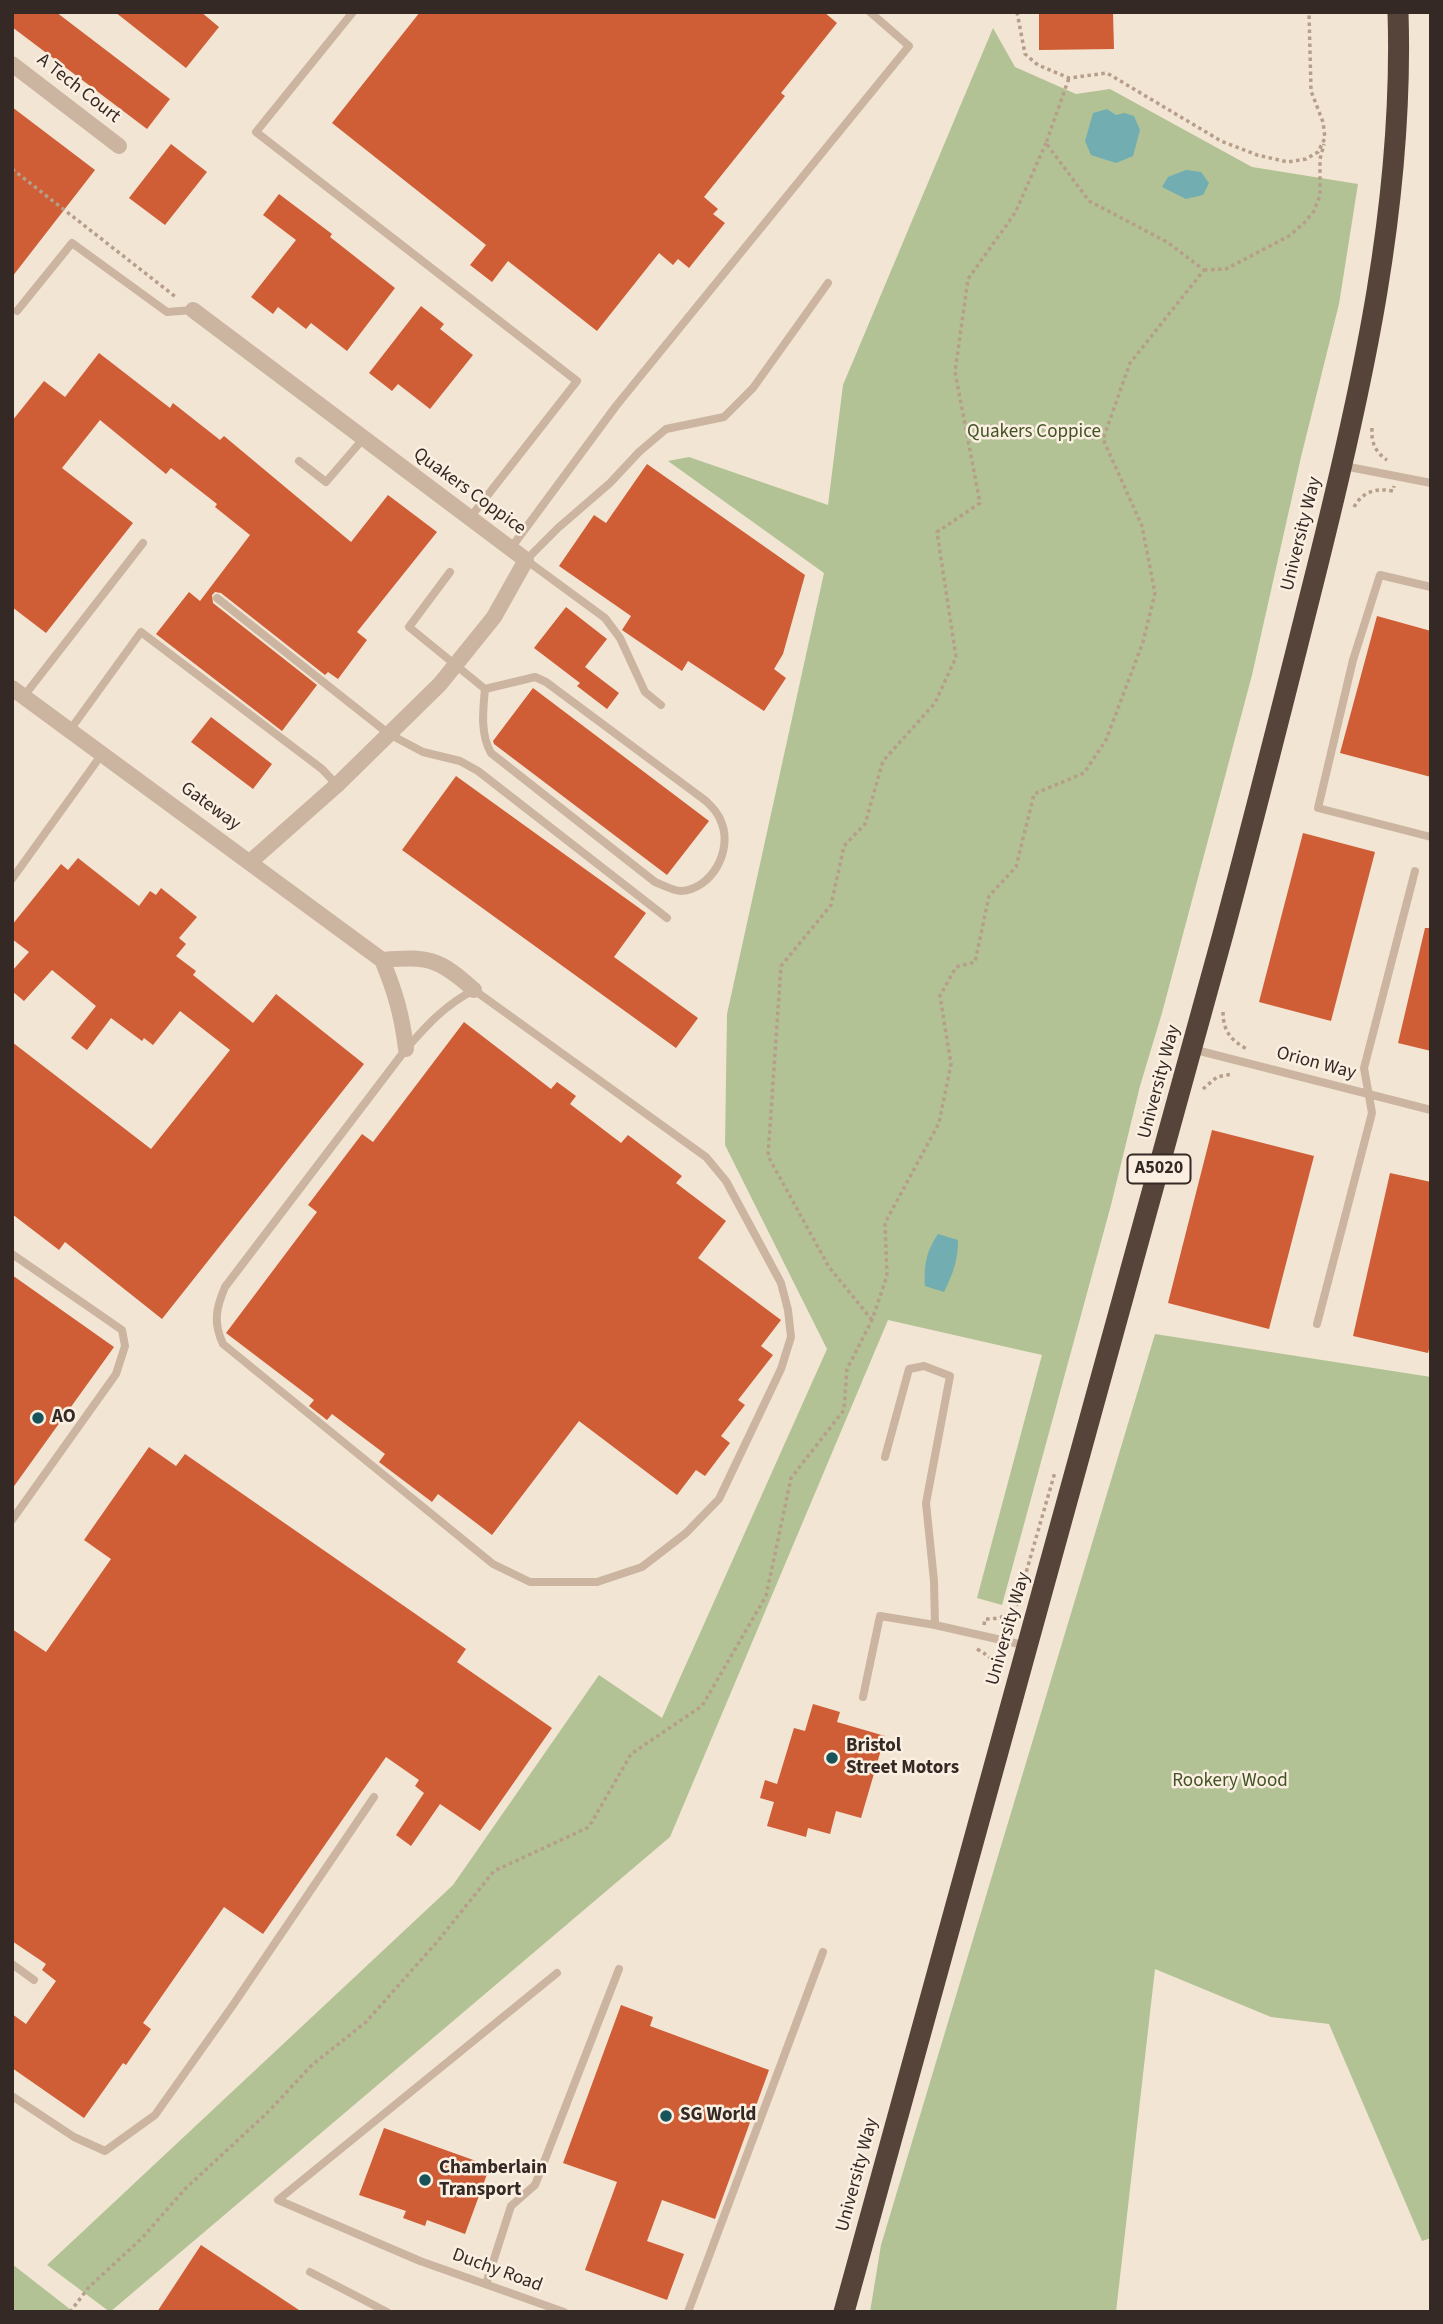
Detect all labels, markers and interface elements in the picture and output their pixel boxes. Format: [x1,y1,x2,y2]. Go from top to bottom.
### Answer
street label: A Tech Court [32,49,124,129]
park label: Quakers Coppice [967,422,1101,444]
street label: Quakers Coppice [408,443,530,541]
street label: University Way [1277,475,1327,593]
street label: Gateway [176,778,244,836]
street label: University Way [1134,1023,1186,1141]
street label: Orion Way [1274,1042,1358,1086]
road number: A5020 [1128,1154,1190,1184]
place label: AO [52,1407,76,1429]
marker: AO [30,1410,46,1426]
street label: University Way [982,1570,1036,1688]
place label: Bristol Street Motors [846,1736,959,1780]
marker: Bristol Street Motors [824,1750,840,1766]
park label: Rookery Wood [1172,1771,1288,1793]
place label: SG World [680,2105,756,2127]
marker: SG World [658,2108,674,2124]
street label: University Way [832,2116,884,2234]
place label: Chamberlain Transport [439,2158,547,2202]
marker: Chamberlain Transport [417,2172,433,2188]
street label: Duchy Road [449,2244,545,2298]

